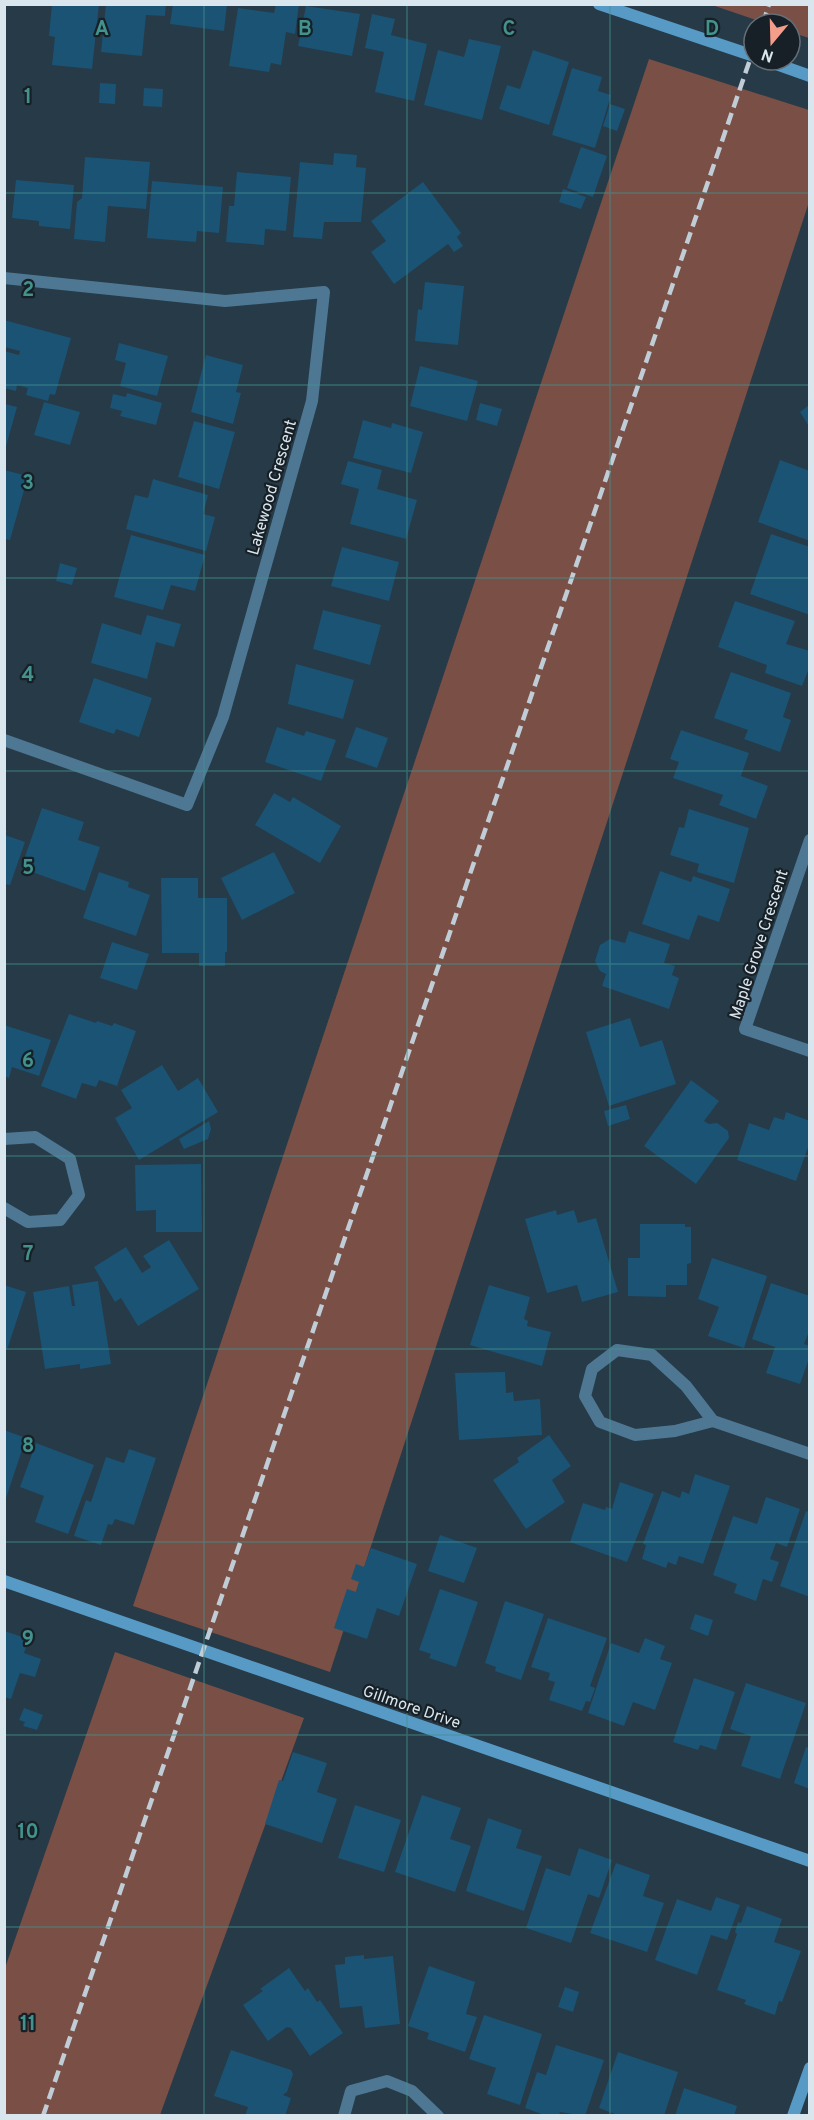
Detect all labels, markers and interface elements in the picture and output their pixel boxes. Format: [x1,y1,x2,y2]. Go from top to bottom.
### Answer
north arrow [742,12,802,72]
text: A [95,17,109,43]
text: B [298,17,312,43]
text: C [503,17,515,43]
text: D [705,17,719,43]
text: N [759,43,776,66]
text: 1 [24,85,32,111]
text: 2 [22,278,34,304]
street label: Lakewood Crescent [244,418,302,558]
text: 3 [22,471,34,497]
text: 4 [22,663,34,689]
text: 5 [22,856,34,882]
street label: Maple Grove Crescent [726,867,794,1022]
text: 6 [22,1049,34,1075]
text: 7 [23,1242,33,1268]
text: 8 [22,1434,34,1460]
text: 9 [22,1627,34,1653]
street label: Gillmore Drive [360,1682,463,1734]
text: 10 [17,1820,39,1846]
text: 11 [20,2012,36,2038]

